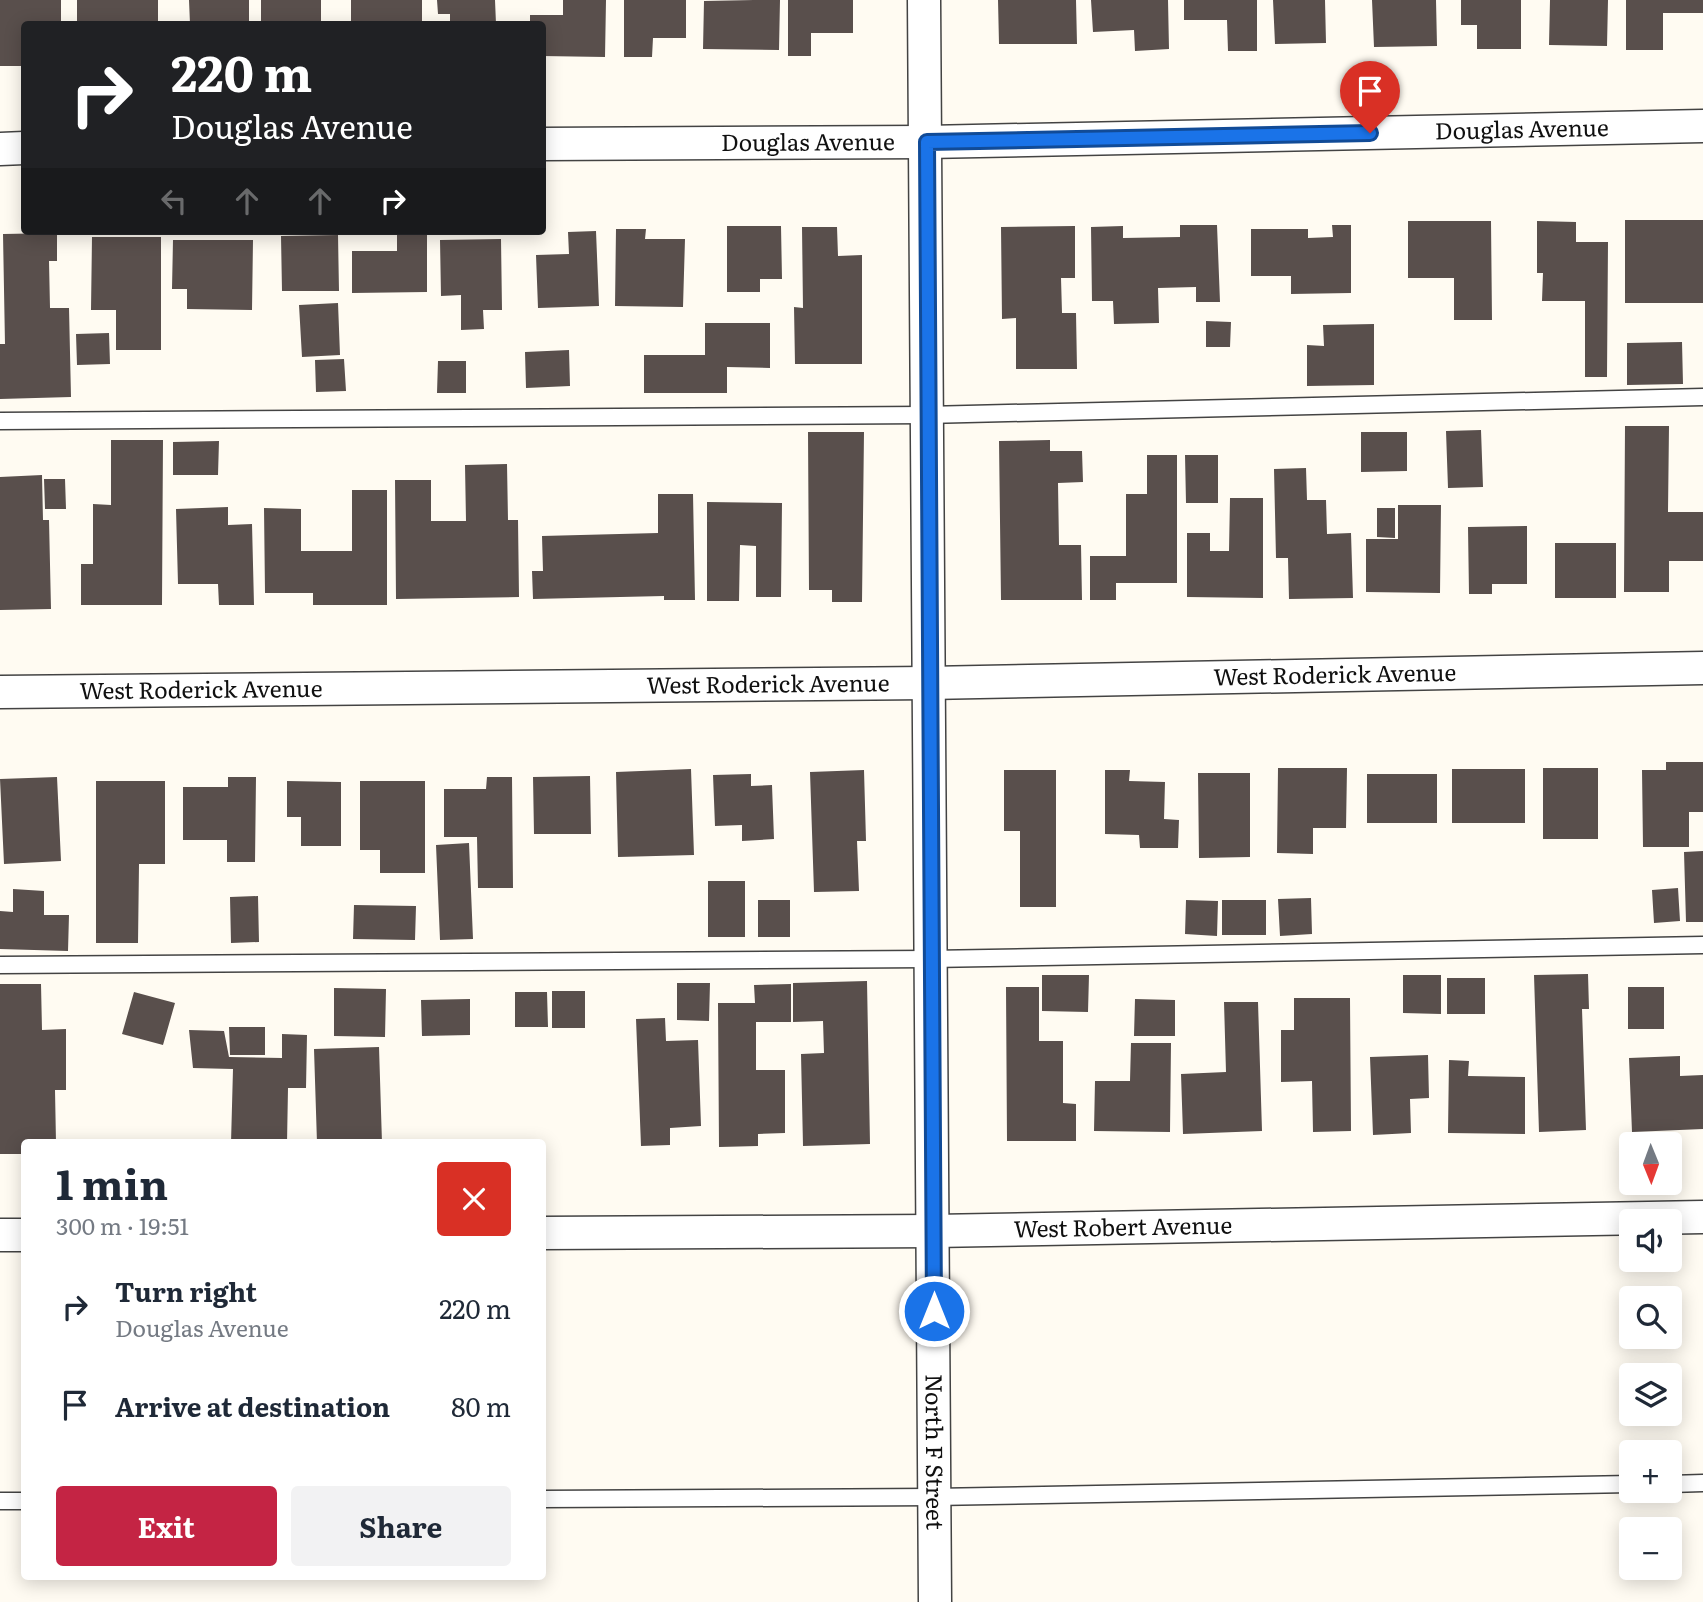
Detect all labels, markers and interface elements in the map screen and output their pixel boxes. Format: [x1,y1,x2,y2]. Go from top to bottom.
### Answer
text: 220 m [171,34,312,107]
icon: right [56,49,147,140]
pin [1340,61,1400,133]
icon: arrive [1351,72,1389,110]
text: Douglas Avenue [171,101,413,149]
street label: Douglas Avenue [1435,109,1609,147]
street label: Douglas Avenue [721,123,895,158]
icon: left [155,182,193,220]
icon: ahead [228,182,266,220]
icon: ahead [301,182,339,220]
icon: right [374,182,412,220]
street label: West Roderick Avenue [1213,654,1457,692]
street label: West Roderick Avenue [646,664,890,701]
street label: West Roderick Avenue [79,670,323,706]
north arrow [1619,1132,1682,1195]
map controls [1619,1132,1682,1580]
text: 1 min [56,1151,168,1213]
button: close [437,1162,511,1236]
street label: West Robert Avenue [1013,1207,1233,1245]
text: 300 m · 19:51 [56,1208,189,1242]
button: sound [1619,1209,1682,1272]
text: Turn right [115,1271,257,1310]
position arrow [897,1274,971,1348]
button: search [1619,1286,1682,1349]
icon: right [56,1288,94,1326]
text: 220 m [439,1288,511,1327]
text: Douglas Avenue [115,1310,289,1344]
button: layers [1619,1363,1682,1426]
street label: North F Street [918,1374,954,1531]
icon: arrive [56,1386,94,1424]
text: Arrive at destination [115,1386,390,1425]
text: 80 m [451,1386,511,1425]
button: + [1619,1440,1682,1503]
button: Exit [56,1486,277,1566]
button: Share [291,1486,511,1566]
button: − [1619,1517,1682,1580]

